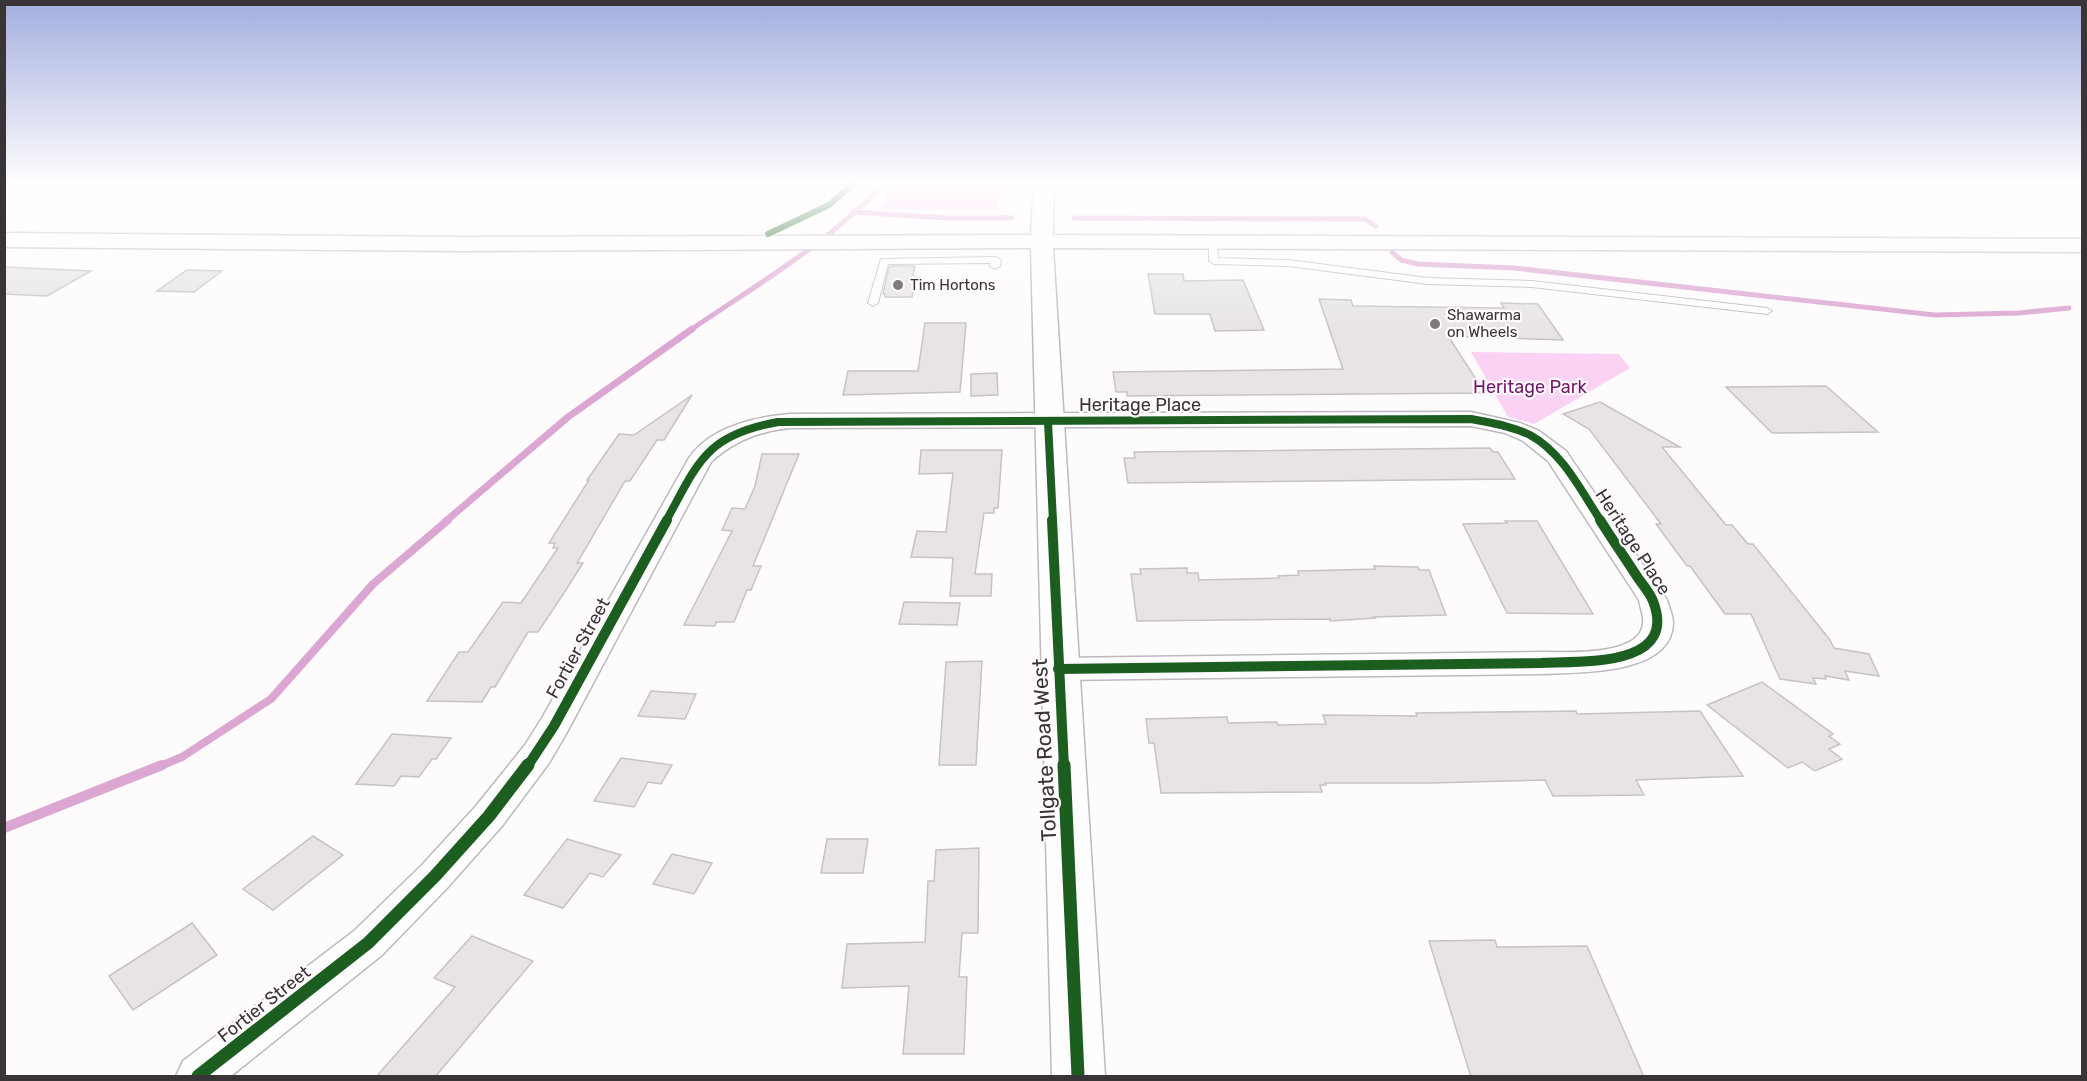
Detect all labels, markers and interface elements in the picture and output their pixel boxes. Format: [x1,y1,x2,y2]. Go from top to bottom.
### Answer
place label: Tim Hortons [910,276,996,294]
marker: Tim Hortons [891,278,905,292]
place label: Shawarma on Wheels [1447,306,1521,341]
marker: Shawarma on Wheels [1428,317,1442,331]
park label: Heritage Park [1473,376,1588,398]
street label: Heritage Place [1079,394,1201,416]
street label: Heritage Place [1590,485,1676,599]
street label: Fortier Street [541,594,615,702]
street label: Tollgate Road West [1027,658,1061,842]
street label: Fortier Street [213,961,315,1047]

